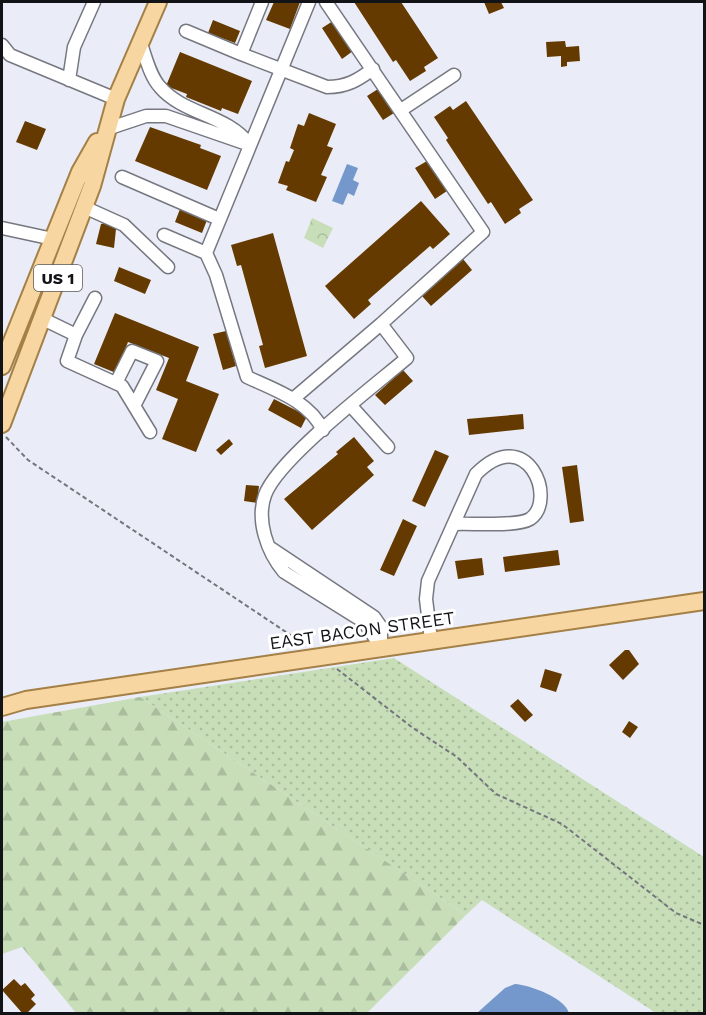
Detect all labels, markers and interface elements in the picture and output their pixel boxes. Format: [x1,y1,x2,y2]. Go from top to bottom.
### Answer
road number: US 1 [34,265,82,291]
street label: EAST BACON STREET [268,607,456,653]

